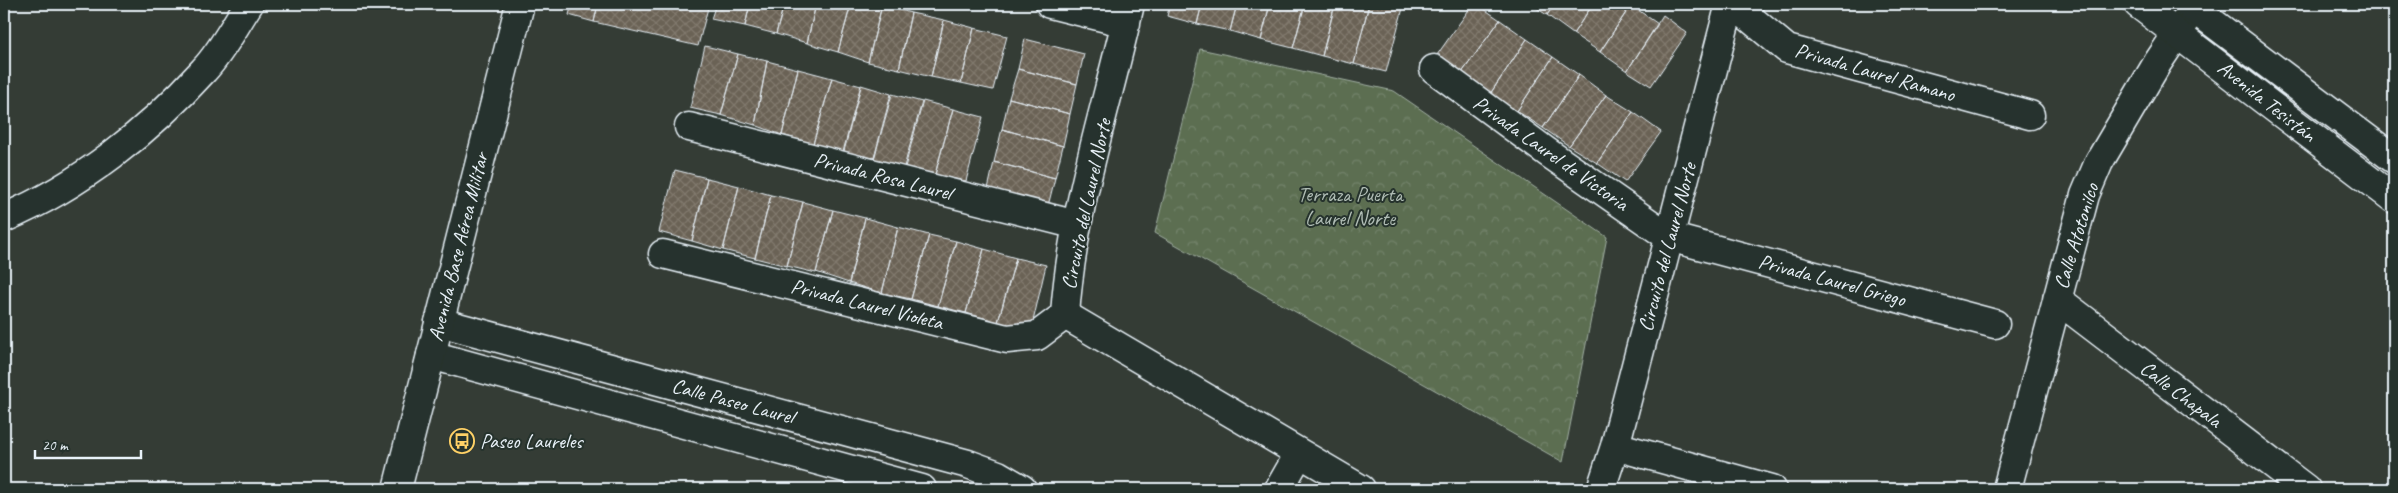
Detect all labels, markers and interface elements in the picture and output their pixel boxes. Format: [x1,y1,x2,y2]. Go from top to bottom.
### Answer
street label: Privada Laurel Ramano [1792,37,1959,108]
street label: Avenida Tesistán [2213,54,2322,148]
street label: Privada Laurel de Victoria [1468,90,1635,217]
street label: Circuito del Laurel Norte [1055,114,1117,291]
street label: Privada Rosa Laurel [811,146,958,207]
street label: Avenida Base Aérea Militar [422,148,495,344]
street label: Circuito del Laurel Norte [1632,158,1703,334]
street label: Calle Atotonilco [2048,178,2105,292]
park label: Terraza Puerta Laurel Norte [1297,181,1405,231]
street label: Privada Laurel Griego [1756,248,1910,313]
street label: Privada Laurel Violeta [788,273,947,336]
street label: Calle Chapala [2135,355,2228,434]
street label: Calle Paseo Laurel [669,372,800,431]
scale bar [35,428,141,460]
bus stop icon: Paseo Laureles [449,428,475,454]
place label: Paseo Laureles [480,428,584,454]
text: 20 m [42,436,69,455]

